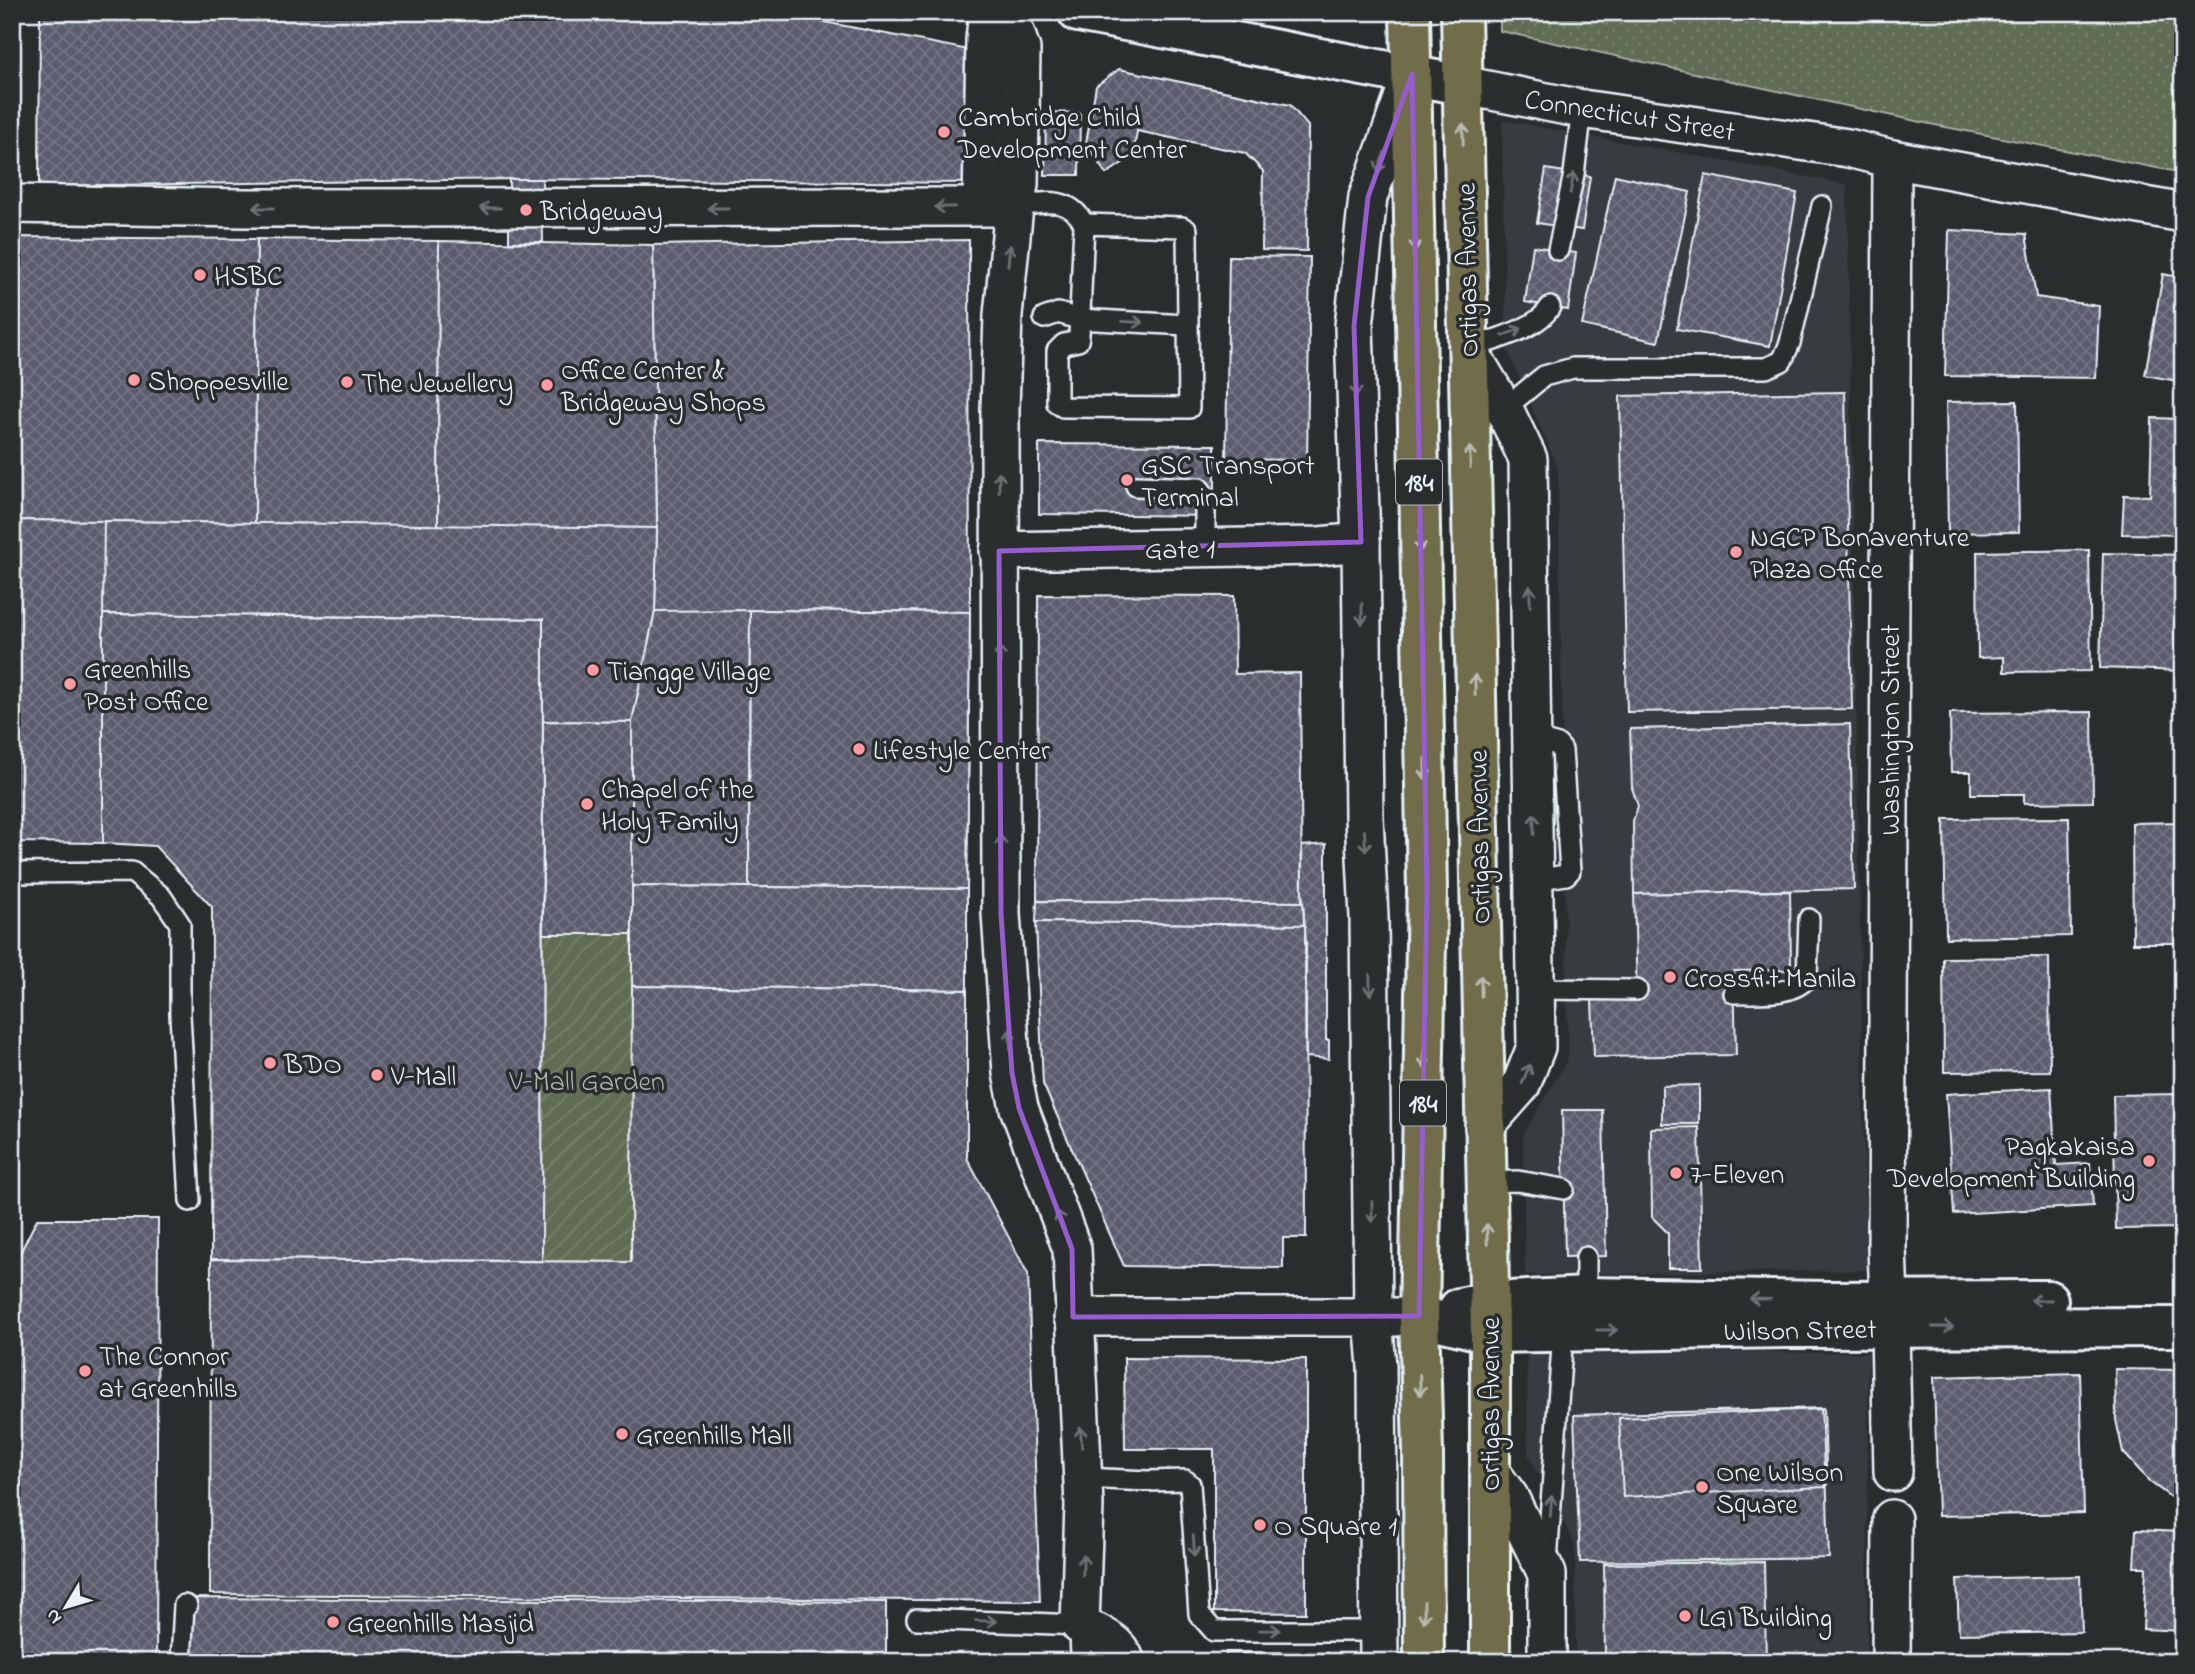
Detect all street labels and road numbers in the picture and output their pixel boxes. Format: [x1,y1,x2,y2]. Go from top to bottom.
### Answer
street label: Connecticut Street [1521,81,1738,154]
street label: Ortigas Avenue [1447,182,1492,357]
road number: 184 [1396,460,1442,504]
street label: Gate 1 [1144,530,1216,573]
street label: Washington Street [1872,624,1913,836]
street label: Ortigas Avenue [1459,749,1504,924]
road number: 184 [1400,1080,1446,1126]
street label: Wilson Street [1723,1311,1877,1354]
street label: Ortigas Avenue [1472,1316,1513,1491]

